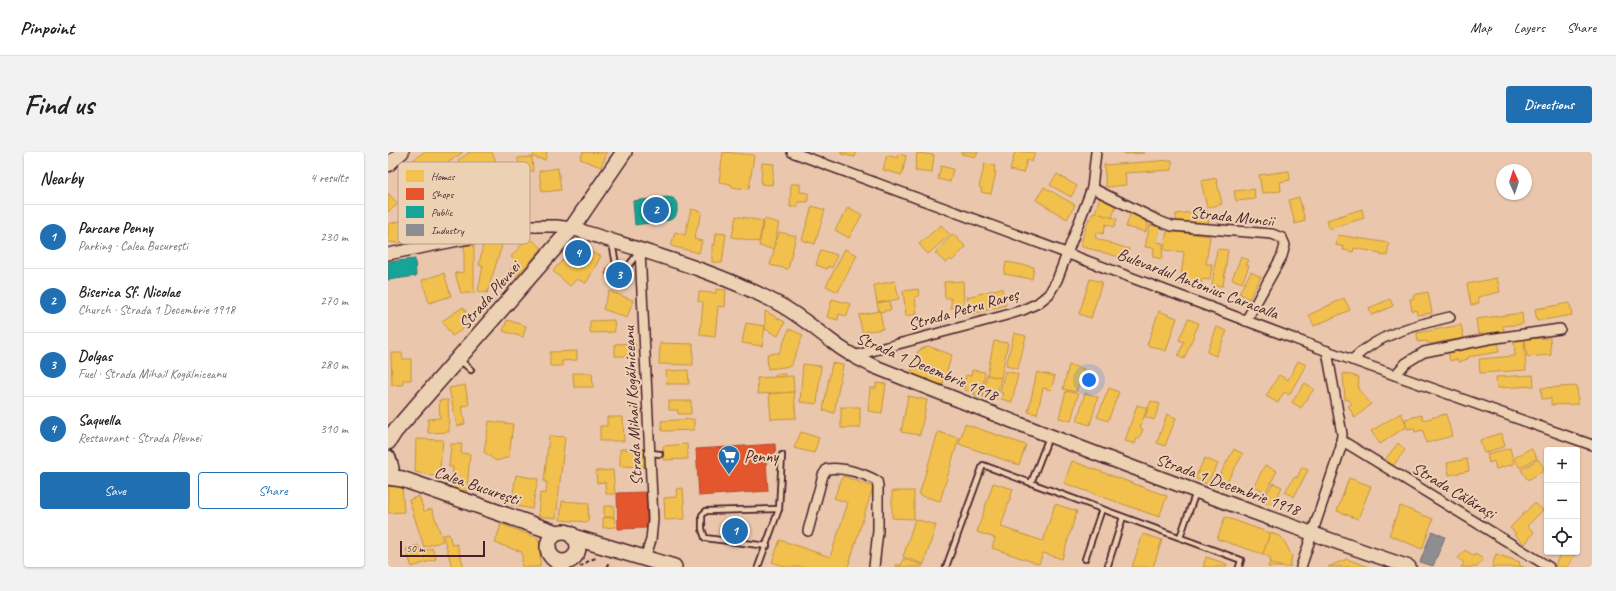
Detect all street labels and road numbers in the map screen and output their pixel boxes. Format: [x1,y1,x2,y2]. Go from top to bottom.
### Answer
street label: Strada Muncii [1189,202,1277,232]
street label: Bulevardul Antonius Caracalla [1114,243,1282,324]
street label: Strada Plevnei [454,255,526,334]
street label: Strada Petru Rareș [906,283,1023,335]
street label: Strada Mihail Kogălniceanu [618,324,647,486]
street label: Strada 1 Decembrie 1918 [853,327,1003,407]
street label: Strada 1 Decembrie 1918 [1153,449,1305,521]
street label: Strada Călărași [1408,457,1501,524]
street label: Calea București [432,461,524,510]

